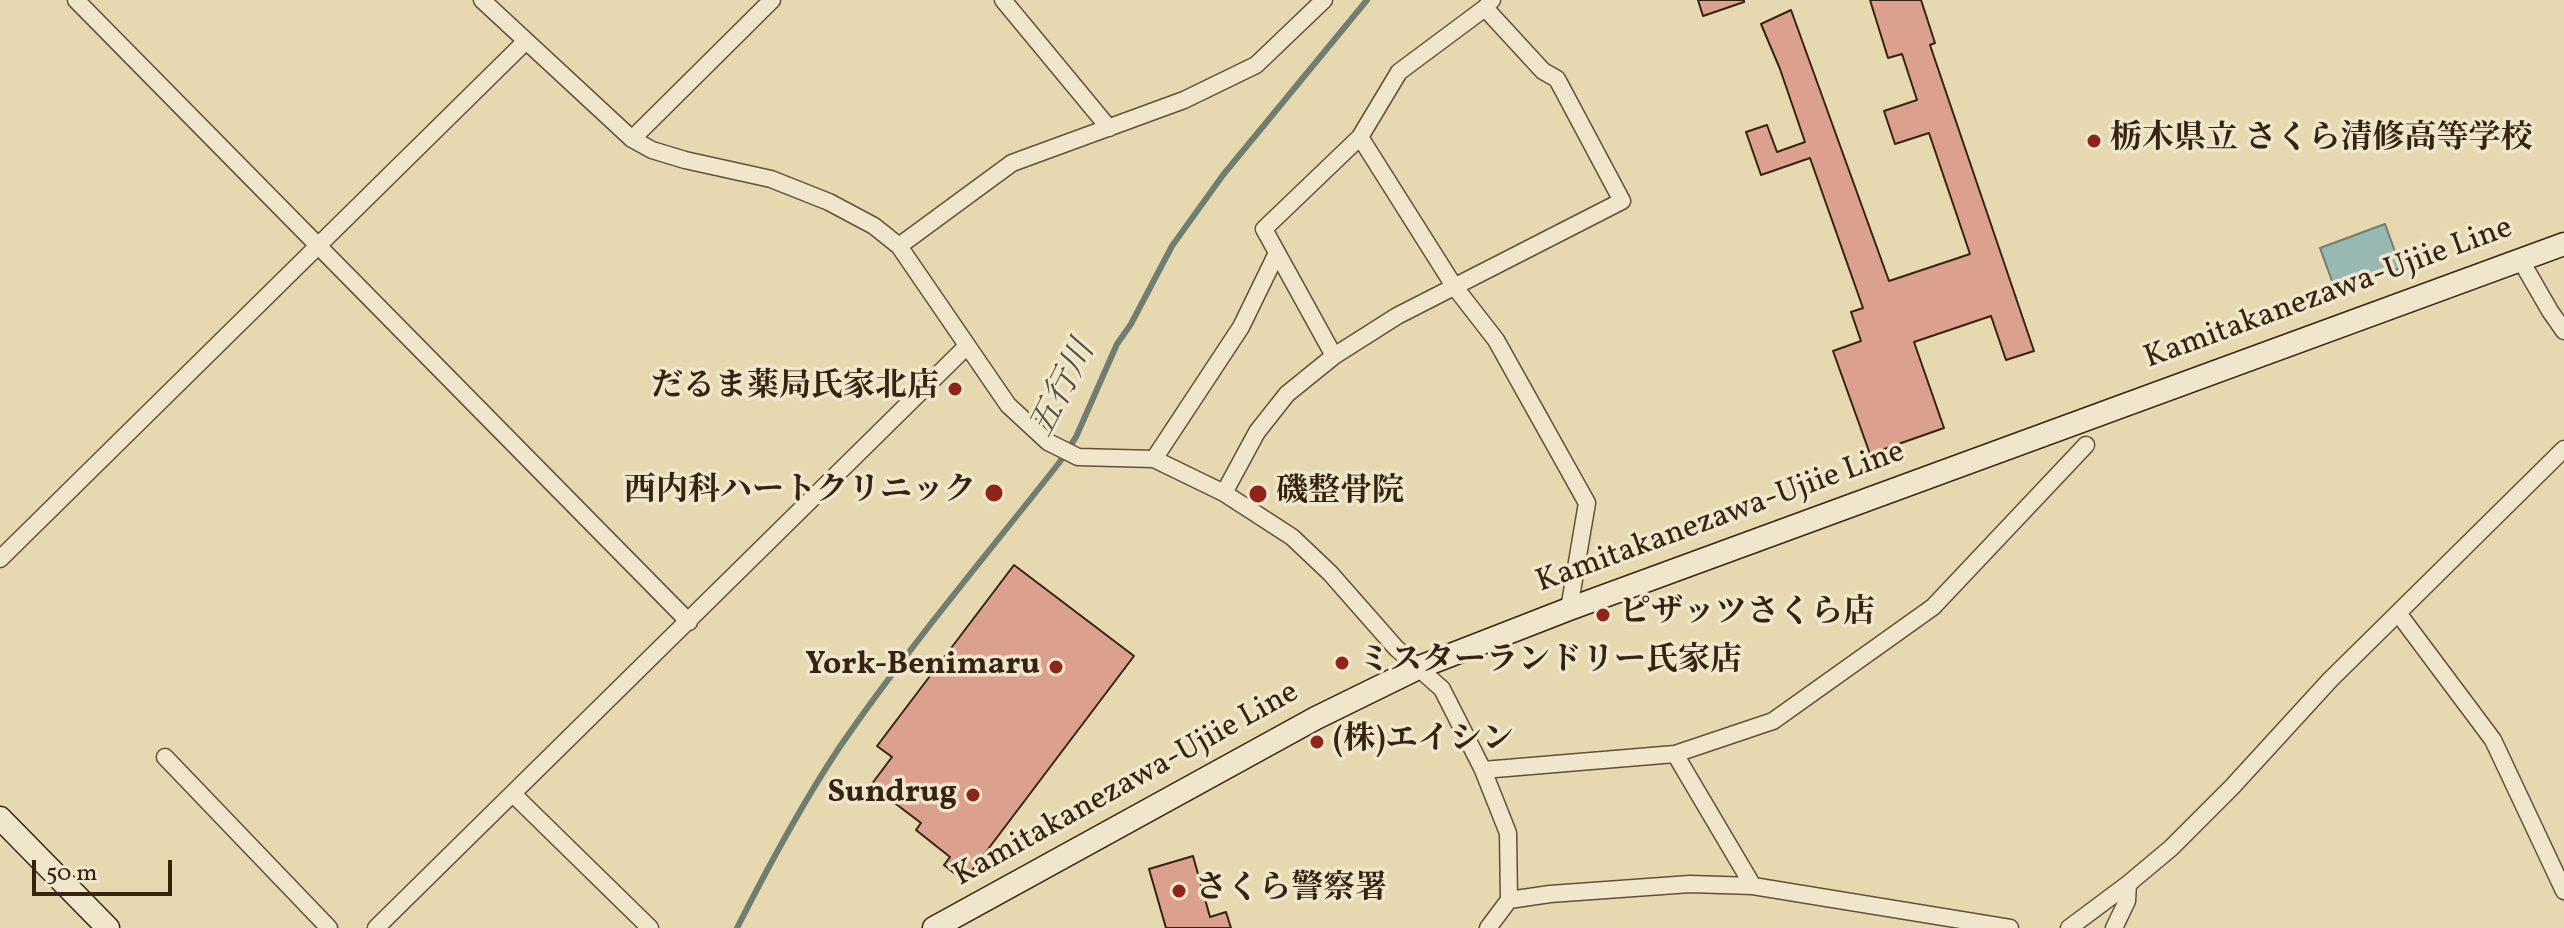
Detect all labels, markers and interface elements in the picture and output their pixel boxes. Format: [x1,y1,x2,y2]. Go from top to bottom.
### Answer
place label: 栃木県立 さくら清修高等学校 [2110,122,2532,160]
marker: 栃木県立 さくら清修高等学校 [2085,132,2103,150]
street label: Kamitakanezawa-Ujiie Line [2140,210,2518,380]
water label: 五行川 [1024,335,1106,445]
place label: だるま薬局氏家北店 [651,370,939,408]
marker: だるま薬局氏家北店 [946,380,964,398]
street label: Kamitakanezawa-Ujiie Line [1532,434,1910,604]
place label: 西内科ハートクリニック [624,474,976,512]
place label: 磯整骨院 [1276,475,1404,513]
marker: 西内科ハートクリニック [983,482,1005,504]
marker: 磯整骨院 [1247,483,1269,505]
place label: ピザッツさくら店 [1619,596,1875,634]
marker: ピザッツさくら店 [1594,606,1612,624]
place label: ミスターランドリー氏家店 [1358,644,1742,682]
place label: York-Benimaru [805,648,1040,686]
marker: ミスターランドリー氏家店 [1333,654,1351,672]
marker: York-Benimaru [1047,658,1065,676]
street label: Kamitakanezawa-Ujiie Line [948,675,1306,897]
place label: (株)エイシン [1333,723,1514,761]
marker: (株)エイシン [1308,733,1326,751]
place label: Sundrug [827,776,957,814]
marker: Sundrug [964,786,982,804]
scale bar [36,844,176,894]
text: 50 m [46,857,98,891]
place label: さくら警察署 [1195,872,1387,910]
marker: さくら警察署 [1170,882,1188,900]

